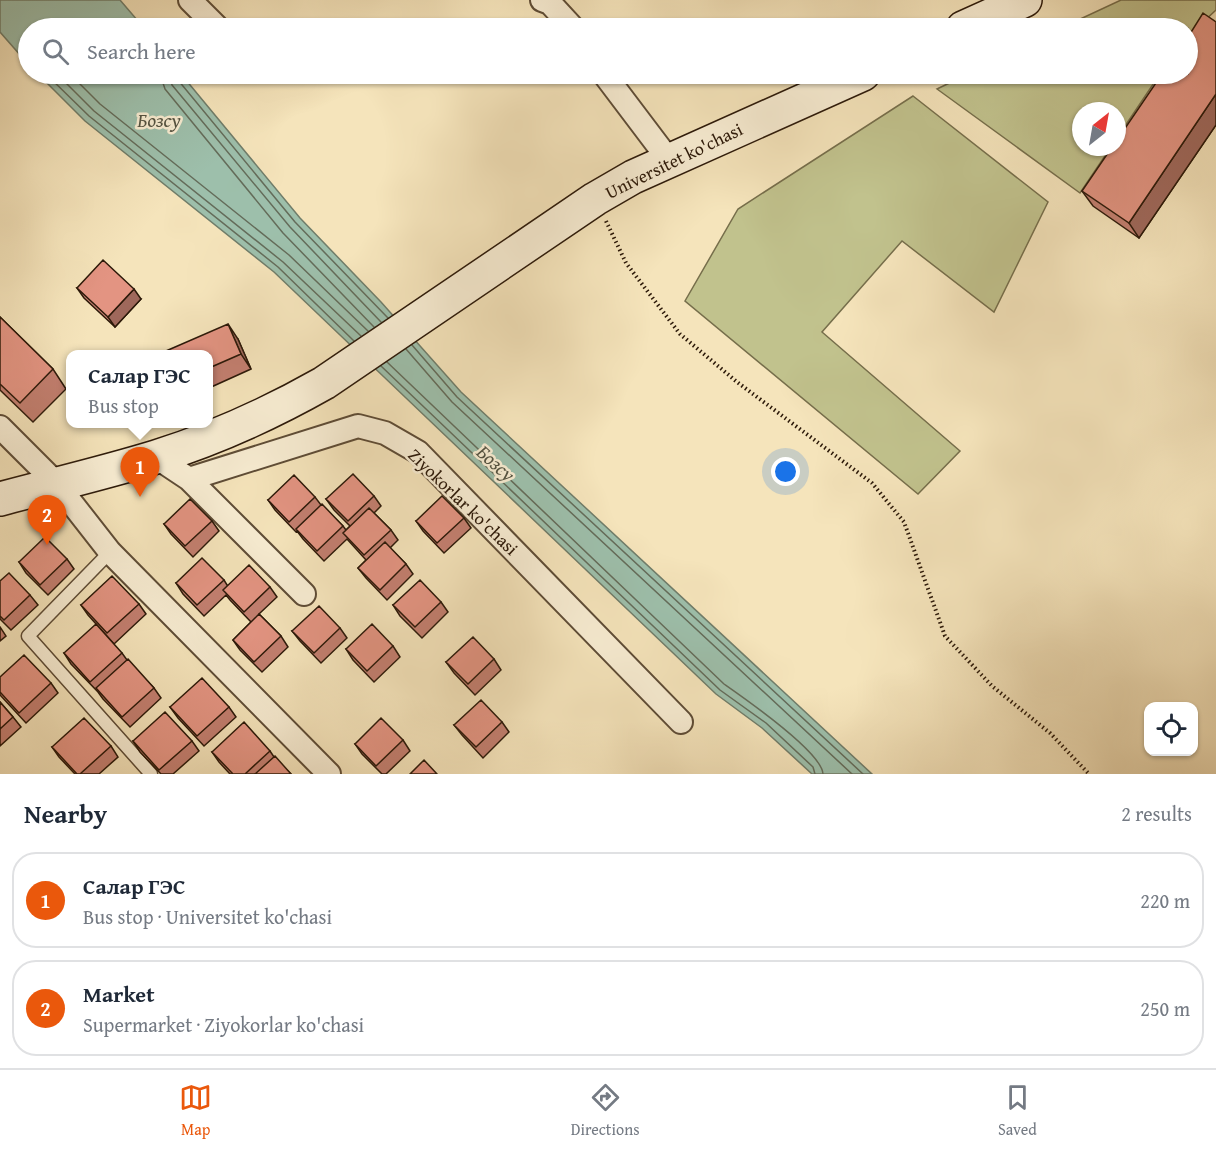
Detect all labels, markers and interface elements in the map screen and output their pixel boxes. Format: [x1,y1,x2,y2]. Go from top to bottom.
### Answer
search box [18,18,1198,84]
icon: search [39,35,72,68]
text: Search here [87,35,196,67]
north arrow [1072,102,1126,156]
water label: Бозсу [137,105,181,134]
street label: Universitet ko'chasi [601,116,747,206]
popup [66,350,213,428]
text: Салар ГЭС [88,359,191,391]
text: Bus stop [88,391,159,420]
water label: Бозсу [471,437,522,488]
street label: Ziyokorlar ko'chasi [402,442,524,561]
pin: 1 [120,448,160,497]
your location [771,457,800,486]
pin: 2 [28,496,66,545]
map controls [1144,702,1198,756]
button: locate [1144,702,1198,756]
text: Nearby [24,794,107,833]
text: 2 results [1121,799,1192,828]
text: Салар ГЭС [83,870,185,902]
text: 1 [40,886,51,915]
text: 220 m [1140,886,1190,915]
text: Bus stop · Universitet ko'chasi [83,902,332,931]
text: Market [83,978,155,1010]
text: 2 [40,994,51,1023]
text: 250 m [1140,994,1190,1023]
text: Supermarket · Ziyokorlar ko'chasi [83,1010,364,1039]
tab: Map [179,1081,212,1141]
tab: Directions [571,1081,640,1141]
tab: Saved [998,1081,1037,1141]

